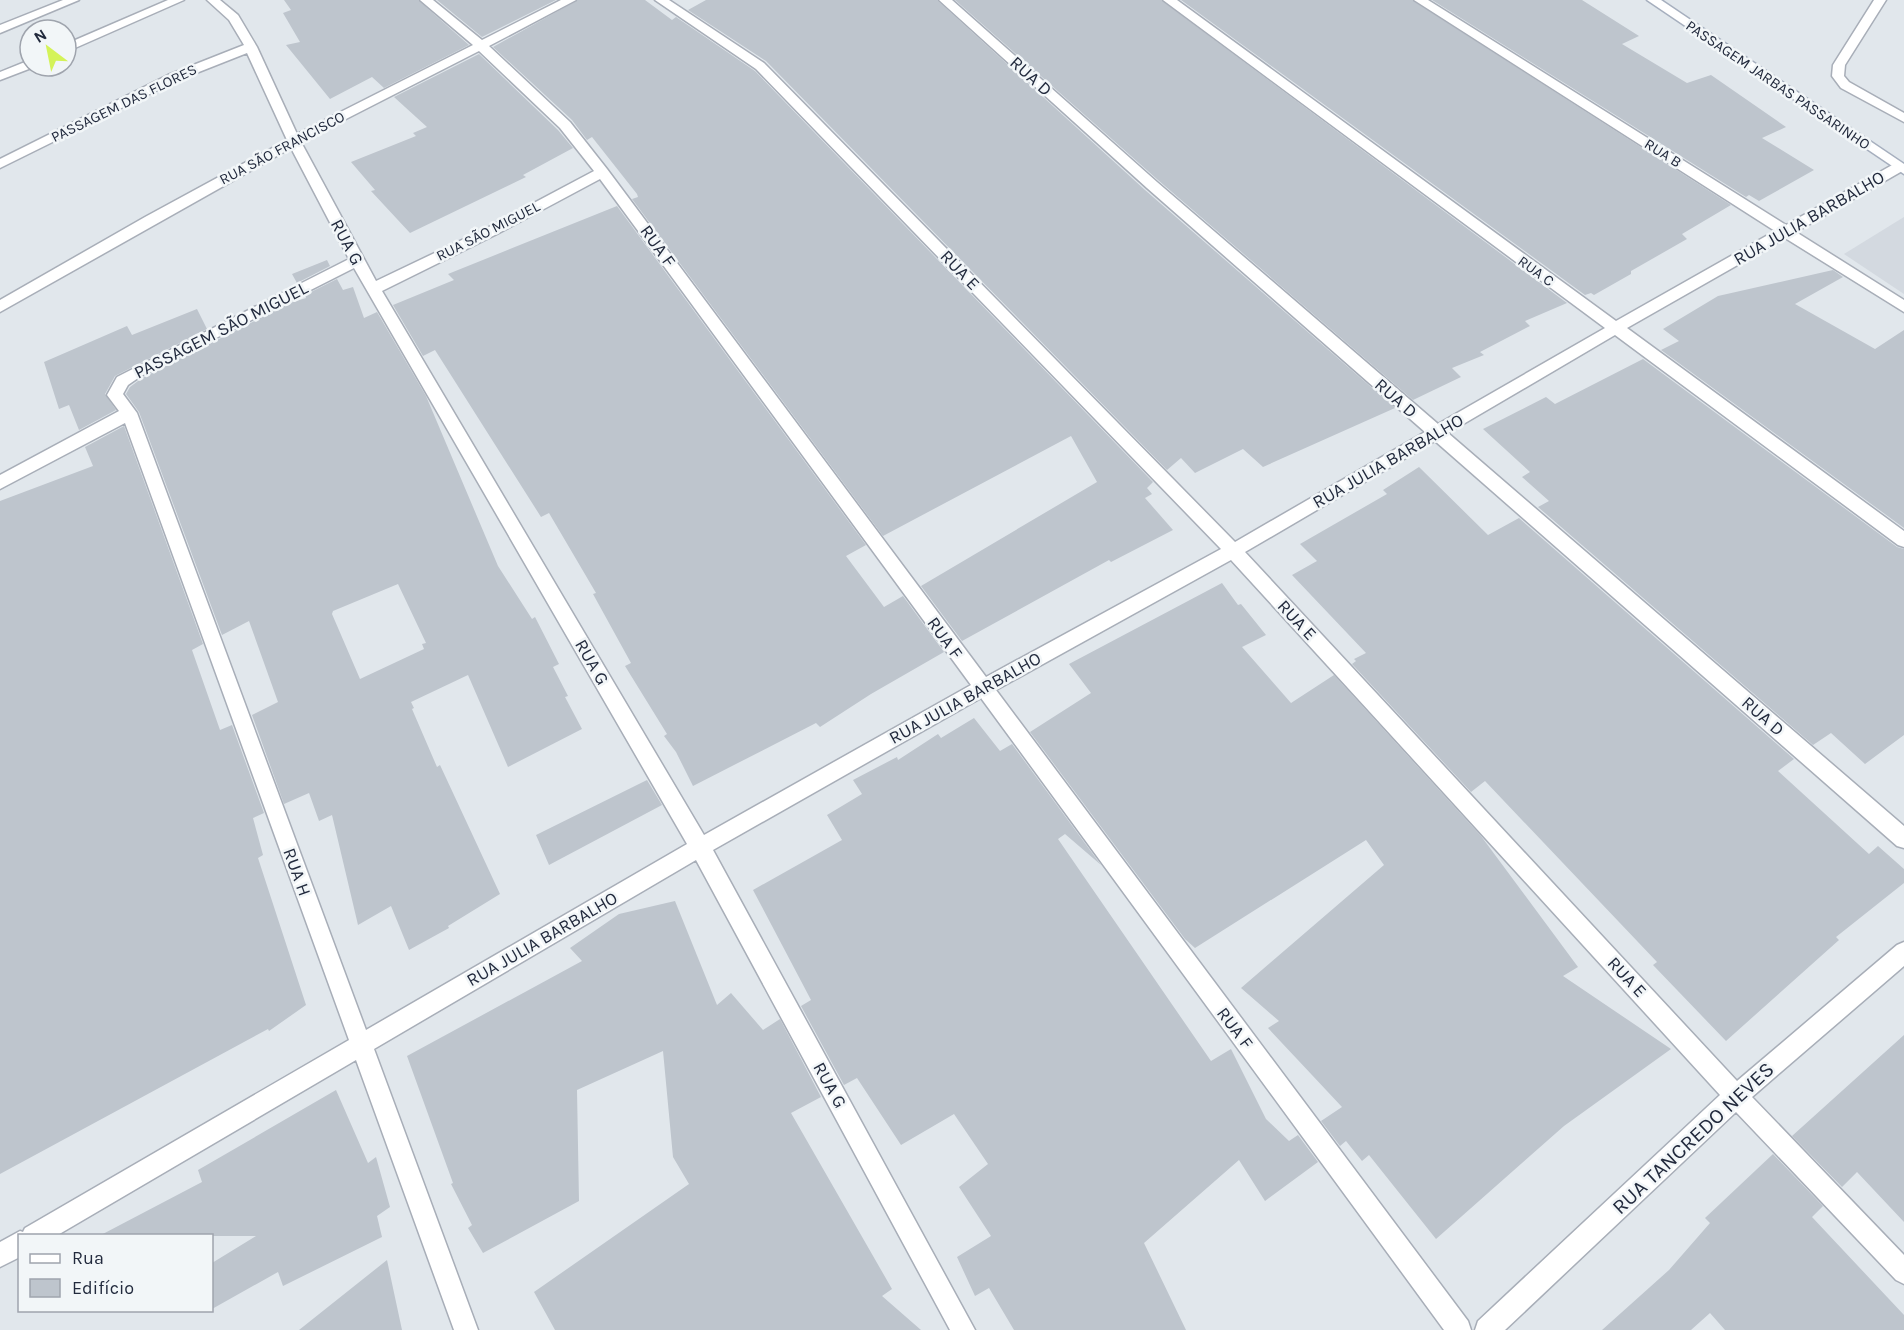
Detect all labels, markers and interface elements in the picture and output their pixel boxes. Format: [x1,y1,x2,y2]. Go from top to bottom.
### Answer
street label: PASSAGEM JARBAS PASSARINHO [1682,16,1874,154]
north arrow [18,18,78,78]
text: N [30,25,50,47]
street label: RUA D [1005,51,1057,101]
street label: PASSAGEM DAS FLORES [48,60,200,146]
street label: RUA SÃO FRANCISCO [216,107,348,189]
street label: RUA B [1641,135,1685,171]
street label: RUA JULIA BARBALHO [1730,166,1888,270]
street label: RUA SÃO MIGUEL [433,197,543,265]
street label: RUA G [326,215,368,269]
street label: RUA F [635,221,681,271]
street label: RUA E [936,245,984,295]
street label: RUA C [1514,252,1558,290]
street label: PASSAGEM SÃO MIGUEL [130,276,312,383]
street label: RUA D [1370,374,1422,422]
street label: RUA JULIA BARBALHO [1309,409,1467,513]
street label: RUA E [1273,595,1321,645]
street label: RUA F [922,613,968,663]
street label: RUA G [570,635,614,689]
street label: RUA JULIA BARBALHO [885,647,1045,749]
street label: RUA D [1737,692,1789,740]
street label: RUA H [278,845,316,899]
street label: RUA JULIA BARBALHO [463,887,621,991]
street label: RUA E [1603,952,1651,1002]
street label: RUA F [1212,1003,1258,1053]
street label: RUA TANCREDO NEVES [1607,1057,1779,1219]
street label: RUA G [809,1058,851,1112]
legend [18,1234,213,1312]
text: Rua [72,1247,104,1269]
text: Edifício [72,1277,134,1299]

